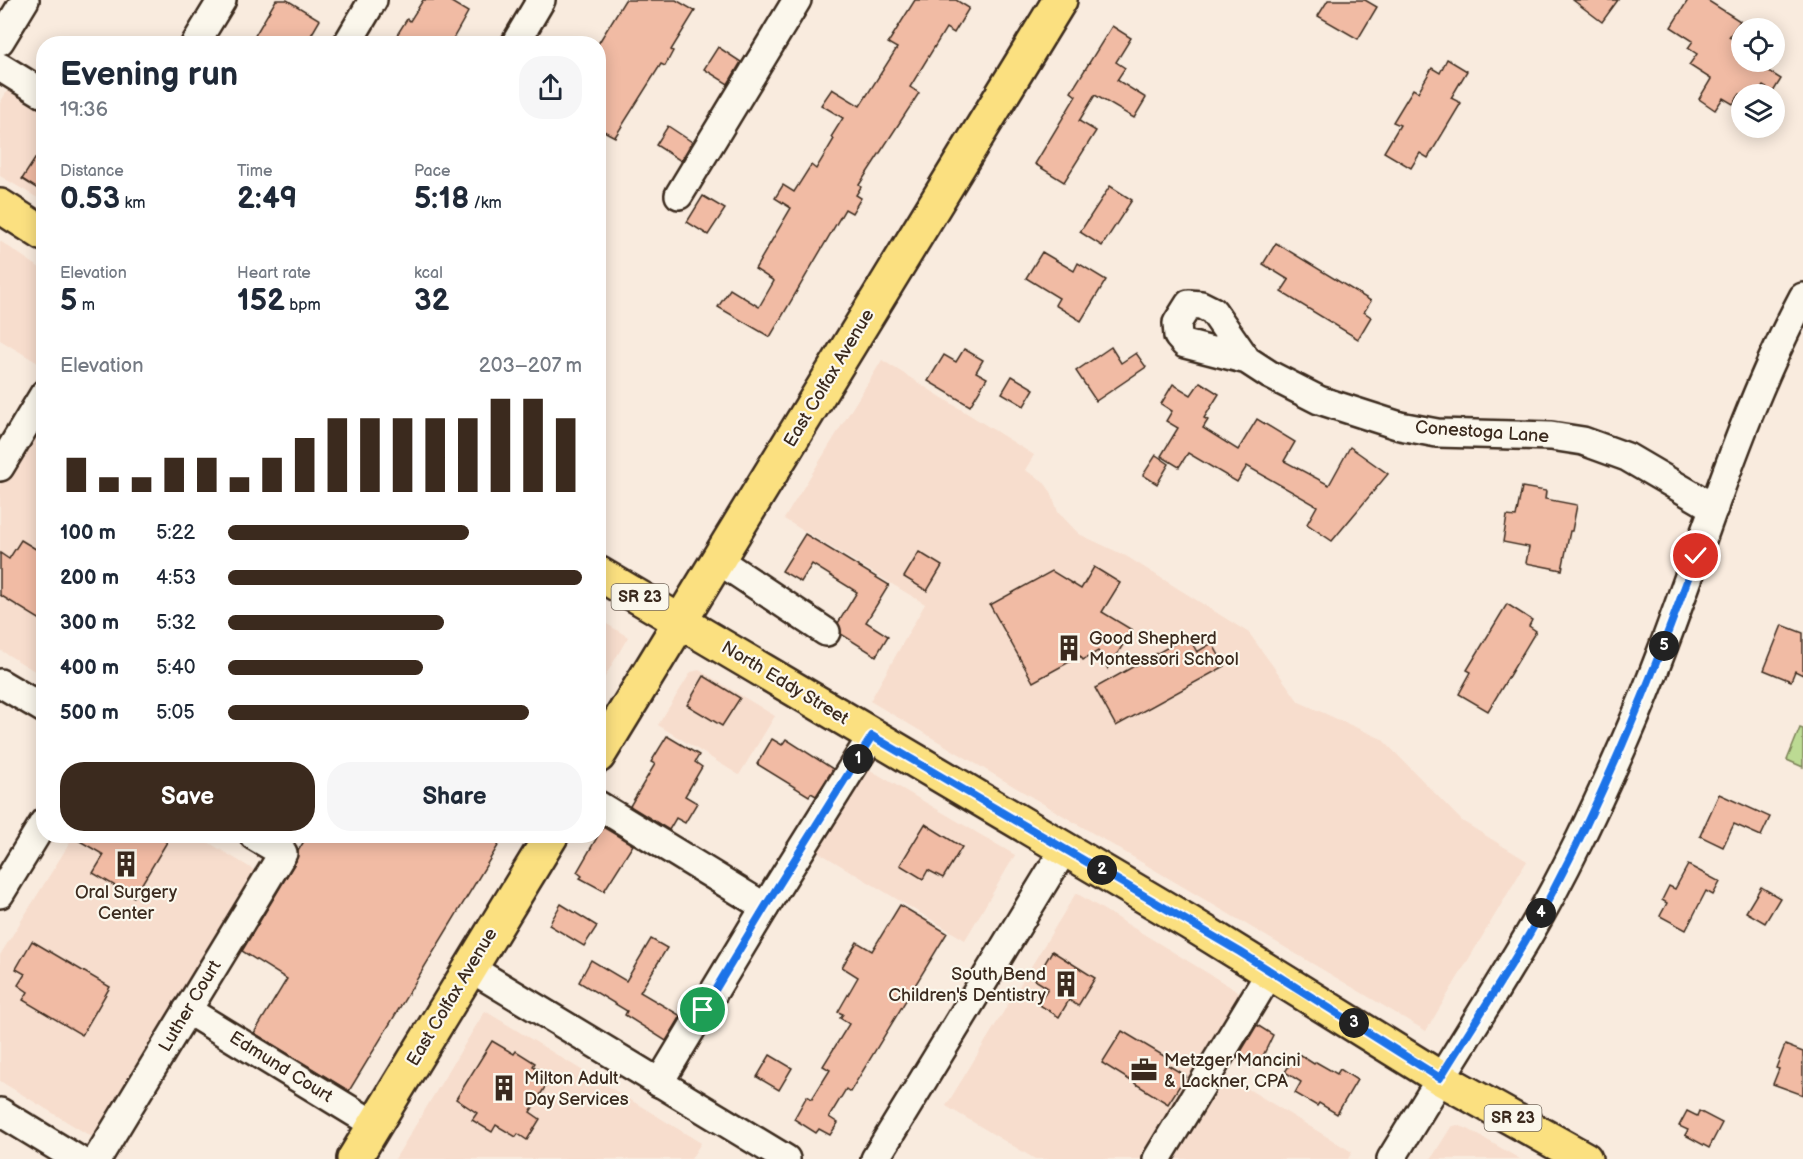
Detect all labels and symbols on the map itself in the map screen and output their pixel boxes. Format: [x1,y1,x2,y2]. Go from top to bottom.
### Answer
street label: East Colfax Avenue [780,305,879,451]
street label: Conestoga Lane [1414,417,1550,447]
pin [1670,530,1721,581]
road number: SR 23 [612,584,668,610]
place label: Good Shepherd Montessori School [1089,628,1239,670]
pin: 5 [1649,631,1679,661]
building icon: Good Shepherd Montessori School [1054,633,1084,663]
street label: North Eddy Street [718,637,853,729]
pin: 1 [843,744,873,774]
building icon: Oral Surgery Center [111,849,141,879]
pin: 2 [1087,855,1117,885]
place label: Oral Surgery Center [75,882,178,924]
pin: 4 [1526,898,1556,928]
street label: East Colfax Avenue [403,924,502,1070]
street label: Luther Court [154,956,226,1056]
place label: South Bend Children's Dentistry [888,964,1047,1006]
building icon: South Bend Children's Dentistry [1051,969,1081,999]
pin [677,984,728,1035]
pin: 3 [1339,1008,1369,1038]
street label: Edmund Court [226,1027,337,1107]
place label: Metzger Mancini & Lackner, CPA [1164,1050,1301,1092]
office icon: Metzger Mancini & Lackner, CPA [1129,1055,1159,1085]
place label: Milton Adult Day Services [524,1068,629,1110]
building icon: Milton Adult Day Services [489,1073,519,1103]
road number: SR 23 [1484,1105,1541,1131]

